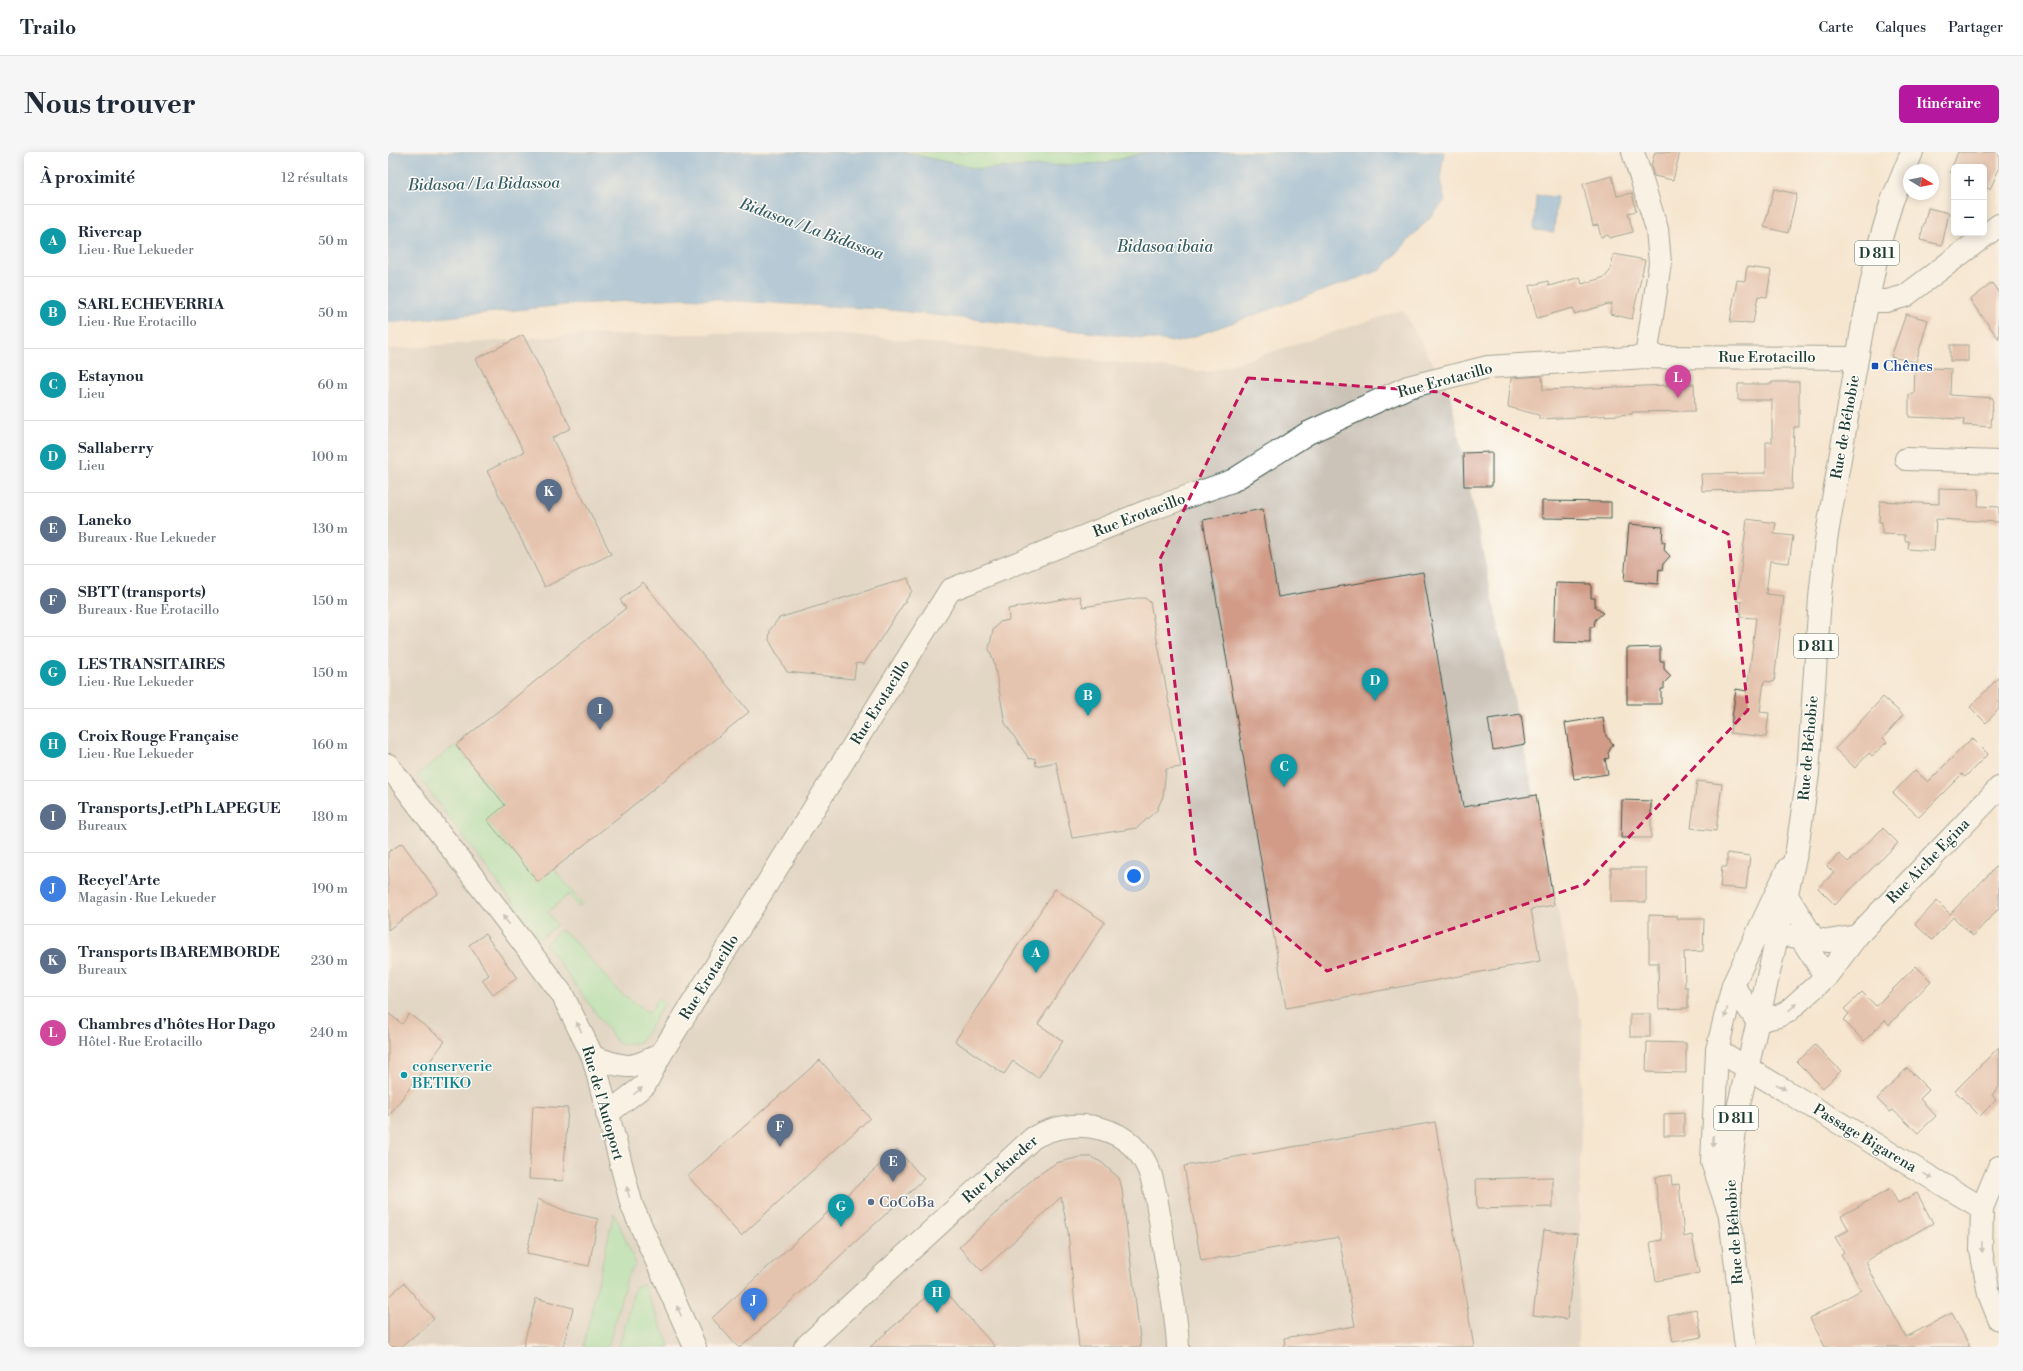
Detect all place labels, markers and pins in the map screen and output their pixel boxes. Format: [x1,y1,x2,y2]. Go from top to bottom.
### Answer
place label: Chênes [1883,357,1933,376]
marker: Chênes [1870,361,1880,371]
pin: L [1665,365,1691,398]
pin: K [536,479,562,512]
pin: D [1362,668,1388,701]
pin: B [1075,683,1101,716]
pin: I [587,697,613,730]
pin: C [1271,754,1297,787]
pin: A [1023,940,1049,973]
place label: conserverie BETIKO [411,1057,492,1093]
marker: conserverie BETIKO [399,1070,409,1080]
pin: F [767,1114,793,1147]
pin: E [880,1149,906,1182]
place label: CoCoBa [879,1193,935,1212]
pin: G [828,1194,854,1227]
marker: CoCoBa [866,1197,876,1207]
pin: H [924,1280,950,1313]
pin: J [741,1288,767,1321]

